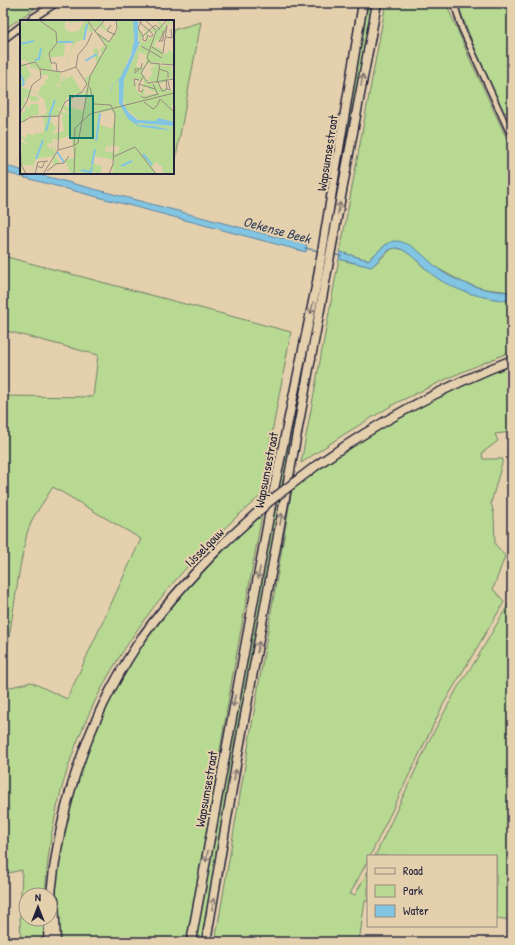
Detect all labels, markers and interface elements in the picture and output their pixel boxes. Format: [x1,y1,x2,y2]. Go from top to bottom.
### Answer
inset map [20,20,174,174]
one-way arrow [358,74,366,87]
street label: Wapsumsestraat [312,113,342,192]
one-way arrow [335,202,343,215]
water label: Oekense Beek [241,211,314,248]
one-way arrow [307,301,315,314]
street label: Wapsumsestraat [250,430,282,510]
one-way arrow [277,513,285,526]
street label: IJsselgouw [180,523,228,571]
one-way arrow [254,566,262,579]
one-way arrow [254,641,262,654]
one-way arrow [230,694,238,707]
street label: Wapsumsestraat [190,749,222,829]
one-way arrow [231,769,239,782]
one-way arrow [203,849,211,862]
legend [367,855,497,927]
text: Road [403,862,423,879]
text: Park [403,882,423,899]
north arrow [18,887,58,927]
text: N [35,890,41,904]
one-way arrow [209,897,217,910]
text: Water [403,902,429,919]

